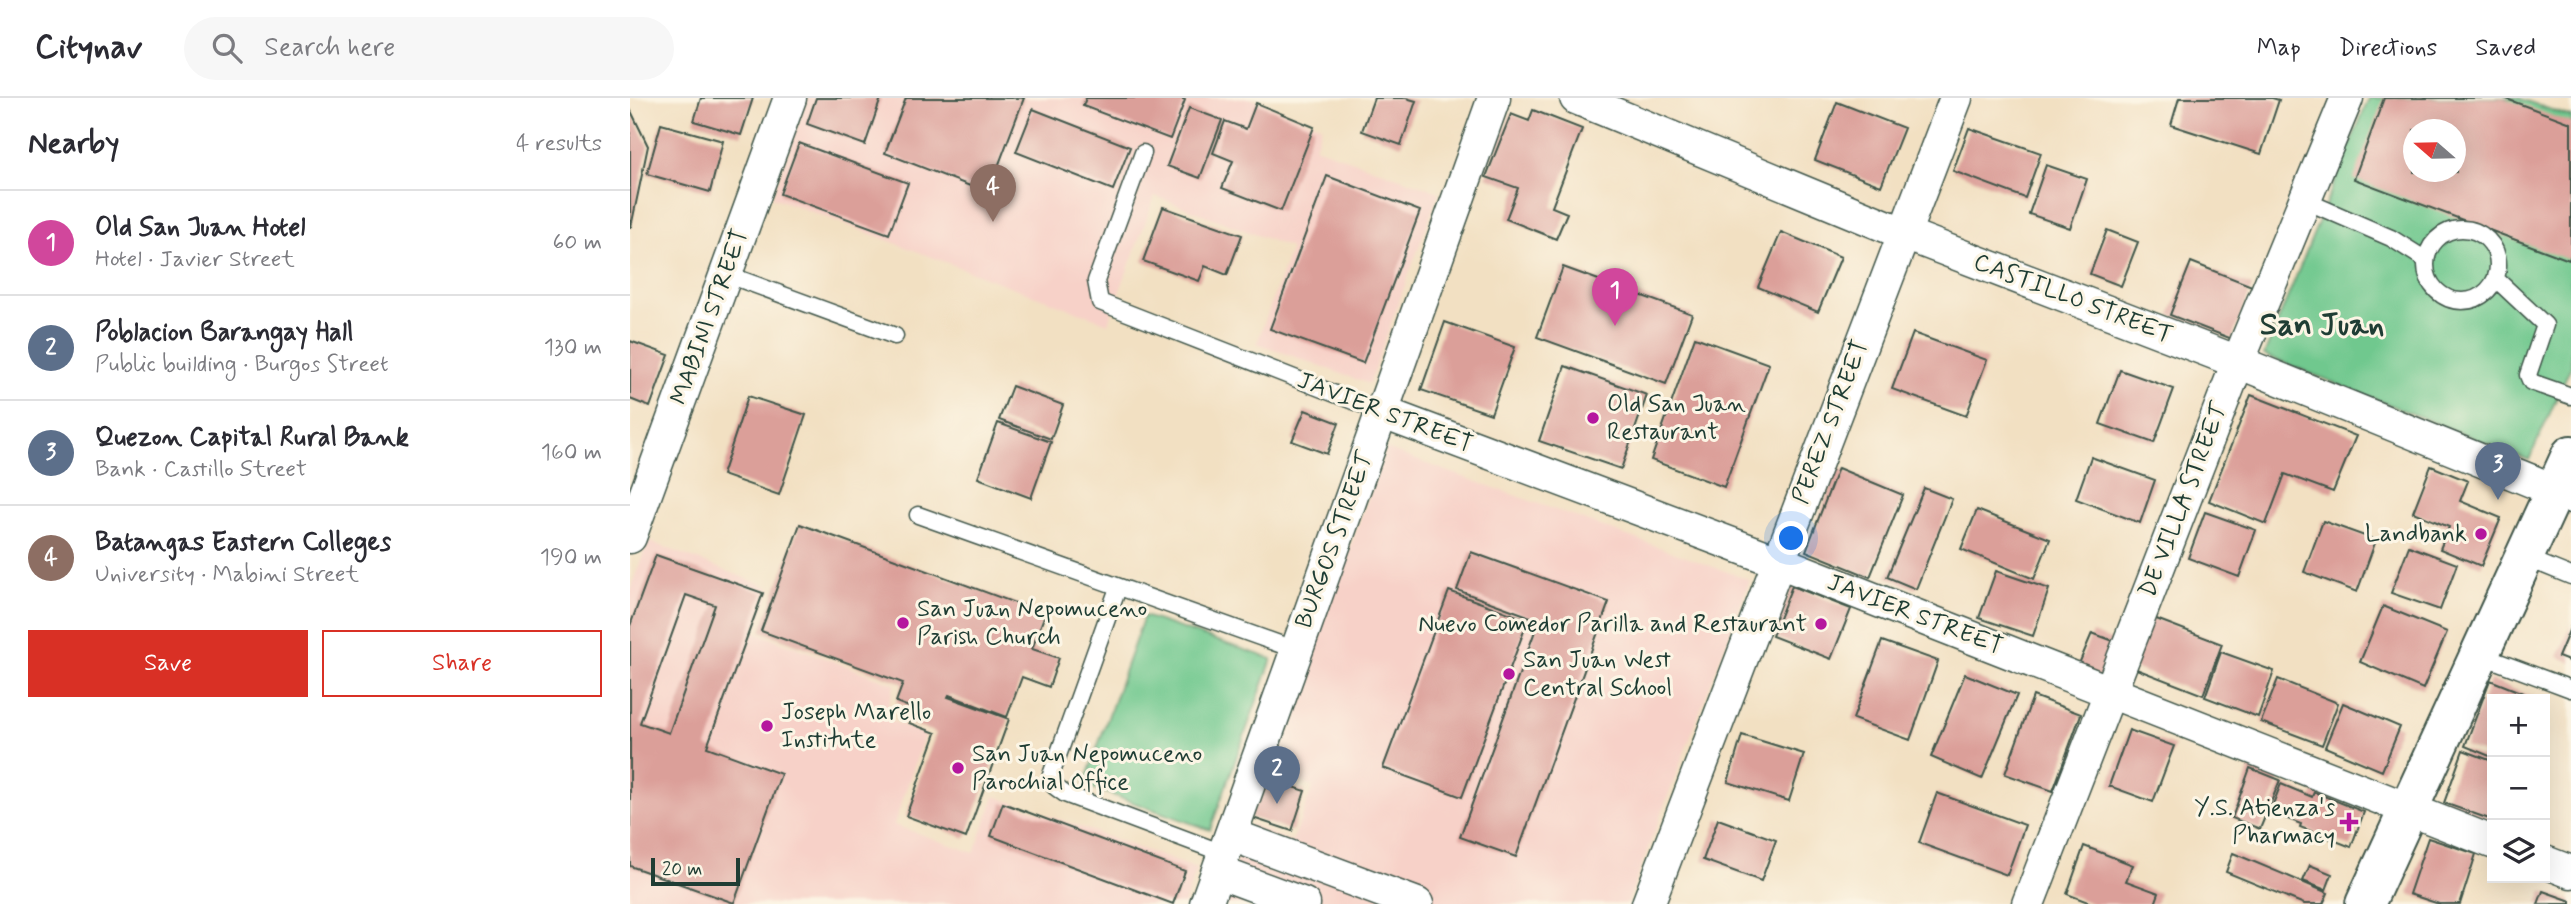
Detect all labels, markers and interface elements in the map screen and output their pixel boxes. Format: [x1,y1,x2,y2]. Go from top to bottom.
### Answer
search box [184,17,674,80]
text: Citynav [35,26,142,70]
icon: search [208,29,246,67]
text: Search here [264,31,395,65]
text: Map [2257,33,2301,64]
text: Directions [2339,33,2437,64]
text: Saved [2475,33,2536,64]
north arrow [2403,119,2466,182]
text: Nearby [28,124,119,163]
text: 4 results [516,129,602,159]
pin: 4 [970,164,1016,222]
text: Old San Juan Hotel [95,211,305,245]
street label: MABINI STREET [664,225,756,409]
text: 1 [46,228,56,258]
text: 60 m [553,228,602,258]
text: Hotel · Javier Street [95,245,295,275]
street label: CASTILLO STREET [1969,247,2177,351]
pin: 1 [1592,268,1638,326]
district label: San Juan [2260,304,2384,346]
text: Poblacion Barangay Hall [95,316,353,350]
text: 2 [45,333,57,363]
text: 130 m [544,333,602,363]
street label: PEREZ STREET [1785,336,1877,508]
text: Public building · Burgos Street [95,350,389,380]
street label: JAVIER STREET [1293,365,1477,461]
place label: Old San Juan Restaurant [1607,389,1746,448]
street label: DE VILLA STREET [2133,397,2236,602]
marker: Old San Juan Restaurant [1585,410,1601,426]
text: Quezon Capital Rural Bank [95,421,409,455]
text: 3 [46,438,56,468]
text: 160 m [541,438,602,468]
pin: 3 [2475,442,2521,500]
street label: BURGOS STREET [1289,447,1382,633]
text: Bank · Castillo Street [95,455,307,485]
place label: Landbank [2365,519,2467,550]
your location [1774,521,1808,555]
text: Batangas Eastern Colleges [95,526,391,560]
marker: Landbank [2473,526,2489,542]
text: 4 [44,543,58,573]
text: 190 m [540,543,602,573]
text: University · Mabini Street [95,560,359,590]
street label: JAVIER STREET [1823,567,2007,663]
place label: San Juan Nepomuceno Parish Church [917,594,1147,653]
place label: Nuevo Comedor Parilla and Restaurant [1418,609,1807,640]
marker: San Juan Nepomuceno Parish Church [895,615,911,631]
marker: Nuevo Comedor Parilla and Restaurant [1813,616,1829,632]
button: Save [28,630,308,697]
button: Share [322,630,602,697]
place label: San Juan West Central School [1523,645,1672,704]
marker: San Juan West Central School [1501,666,1517,682]
map controls [2487,694,2550,883]
button: + [2487,694,2550,757]
place label: Joseph Marello Institute [781,697,931,756]
marker: Joseph Marello Institute [759,718,775,734]
place label: San Juan Nepomuceno Parochial Office [972,739,1202,798]
pin: 2 [1254,746,1300,804]
button: − [2487,757,2550,820]
marker: San Juan Nepomuceno Parochial Office [950,760,966,776]
place label: Y.S. Atienza's Pharmacy [2194,793,2335,852]
marker: Y.S. Atienza's Pharmacy [2341,814,2357,830]
button: layers [2487,820,2550,883]
scale bar [651,855,740,887]
text: 20 m [662,857,702,882]

